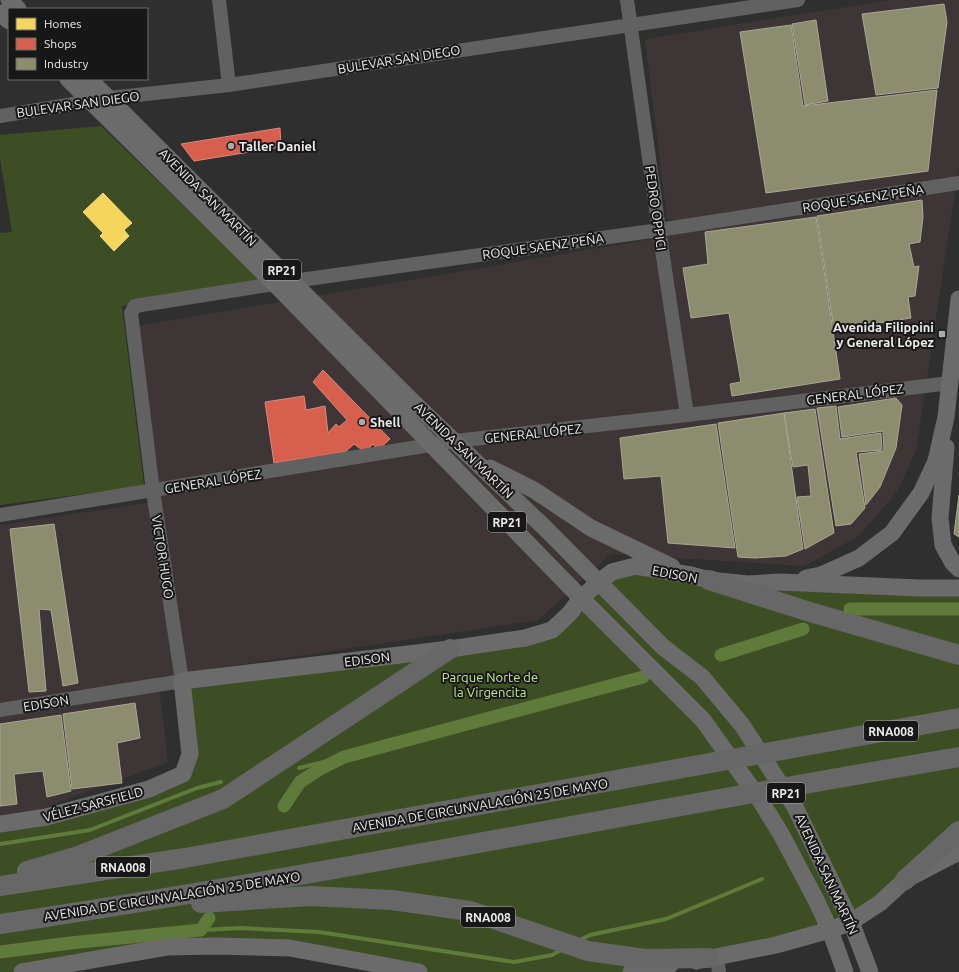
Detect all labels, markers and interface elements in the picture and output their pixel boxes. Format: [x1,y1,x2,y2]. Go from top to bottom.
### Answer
legend [8,8,148,80]
text: Homes [44,17,82,30]
text: Shops [44,37,76,50]
street label: BULEVAR SAN DIEGO [337,42,461,76]
text: Industry [44,57,89,70]
street label: BULEVAR SAN DIEGO [16,88,140,120]
place label: Taller Daniel [239,139,316,153]
marker: Taller Daniel [226,141,236,151]
street label: AVENIDA SAN MARTÍN [157,145,260,248]
street label: PEDRO OPPICI [643,165,669,251]
street label: ROQUE SAENZ PEÑA [801,181,925,215]
street label: ROQUE SAENZ PEÑA [481,230,605,262]
road number: RP21 [263,260,301,280]
place label: Avenida Filippini y General López [833,320,934,349]
marker: Avenida Filippini y General López [937,329,947,339]
street label: GENERAL LÓPEZ [806,381,904,407]
street label: AVENIDA SAN MARTÍN [412,399,517,501]
place label: Shell [370,415,400,429]
marker: Shell [357,417,367,427]
street label: GENERAL LÓPEZ [484,421,582,445]
street label: GENERAL LÓPEZ [164,466,262,496]
road number: RP21 [488,512,526,532]
street label: VICTOR HUGO [149,514,177,600]
street label: EDISON [651,563,699,585]
street label: EDISON [343,649,391,669]
park label: Parque Norte de la Virgencita [442,670,538,699]
street label: EDISON [22,692,70,714]
road number: RNA008 [864,721,918,741]
street label: AVENIDA DE CIRCUNVALACIÓN 25 DE MAYO [351,776,609,834]
street label: VÉLEZ SARSFIELD [41,783,145,824]
road number: RP21 [767,783,805,803]
street label: AVENIDA SAN MARTÍN [793,811,862,937]
road number: RNA008 [96,857,150,877]
street label: AVENIDA DE CIRCUNVALACIÓN 25 DE MAYO [43,869,301,923]
road number: RNA008 [461,907,515,927]

